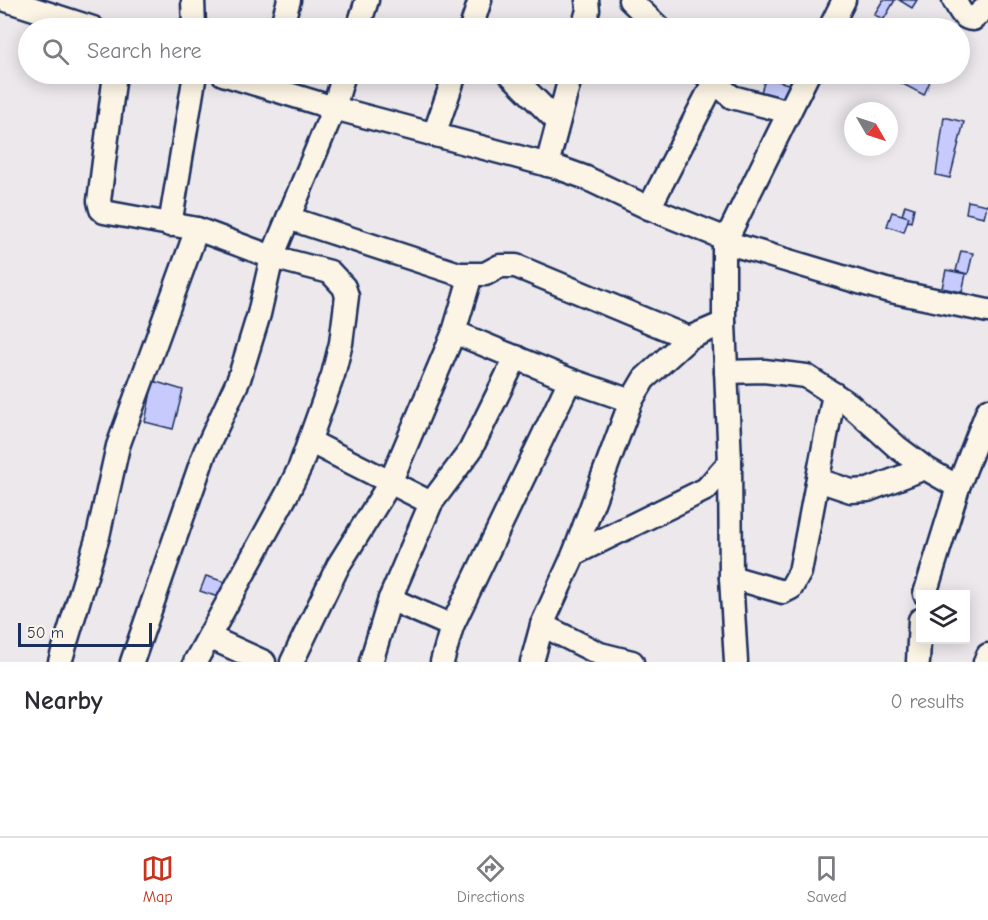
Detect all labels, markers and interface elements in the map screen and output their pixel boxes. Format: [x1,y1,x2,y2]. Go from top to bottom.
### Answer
search box [18,18,970,84]
icon: search [39,35,72,68]
text: Search here [87,38,202,64]
north arrow [844,102,898,156]
map controls [916,590,970,644]
button: layers [916,590,970,644]
scale bar [18,620,152,648]
text: 50 m [27,624,64,642]
text: Nearby [24,686,103,716]
text: 0 results [891,690,964,713]
tab: Map [141,852,174,906]
tab: Directions [457,852,524,906]
tab: Saved [807,852,847,906]

